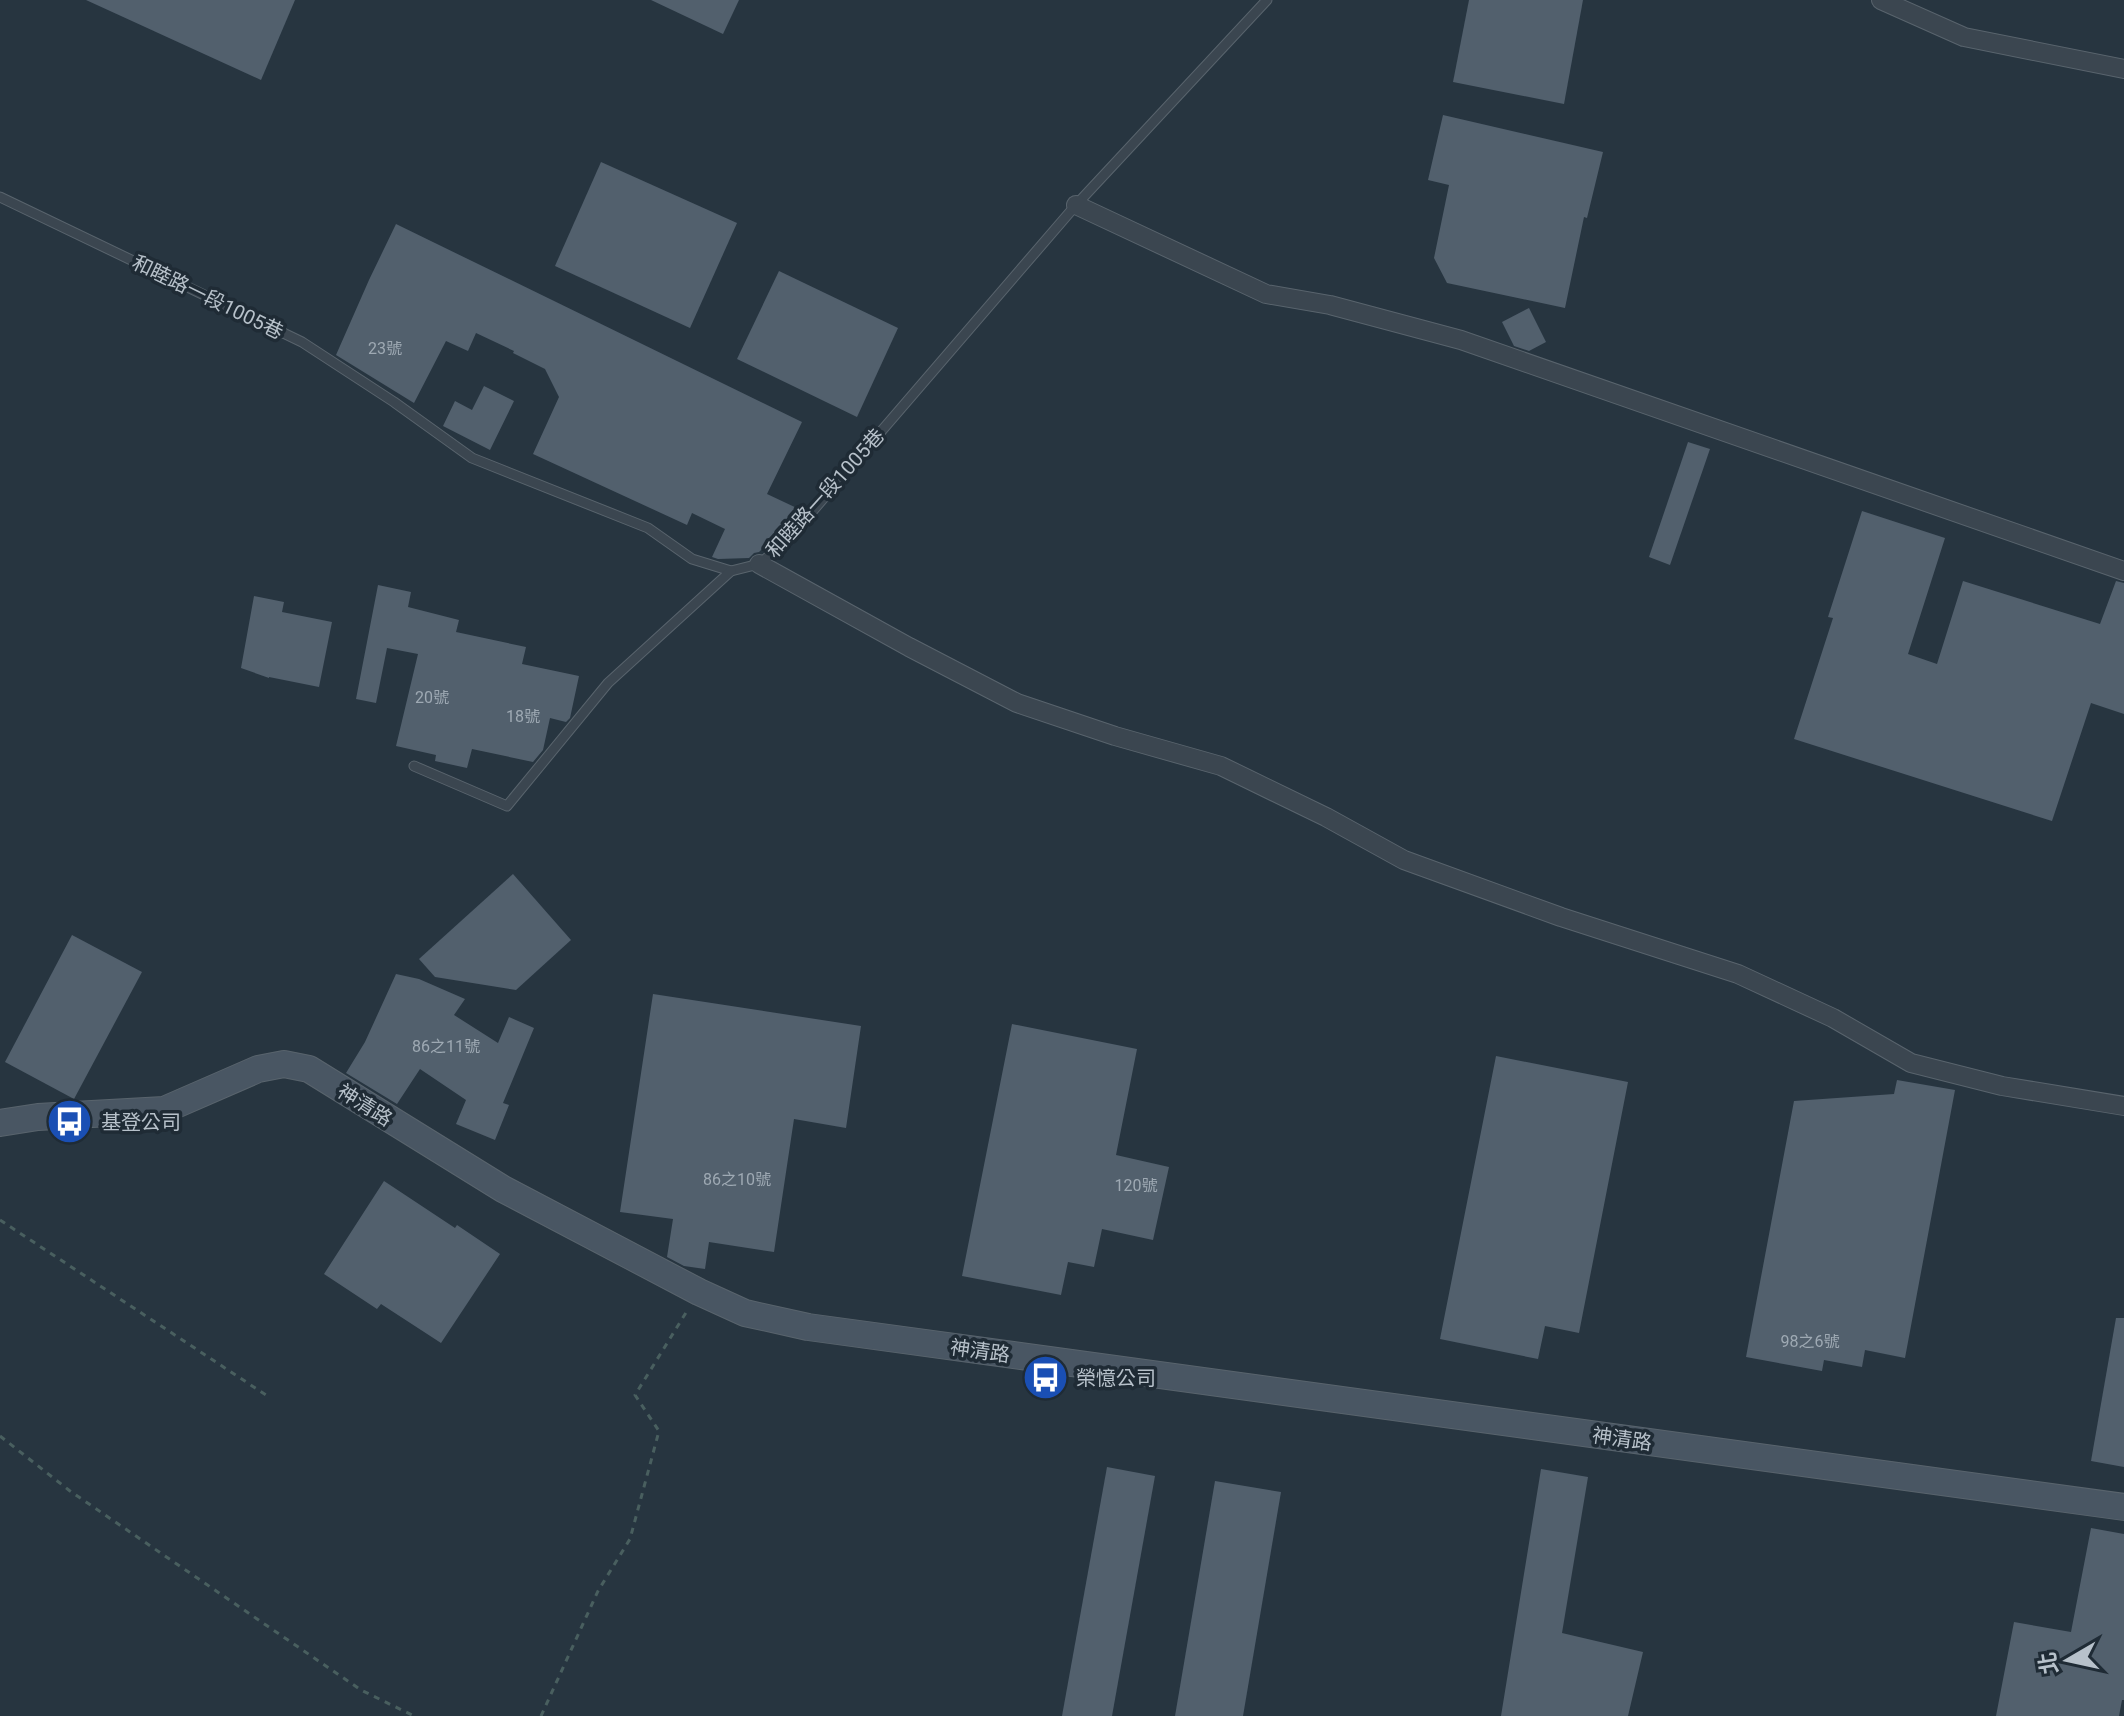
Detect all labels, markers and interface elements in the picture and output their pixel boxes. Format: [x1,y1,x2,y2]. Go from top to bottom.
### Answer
street label: 和睦路一段1005巷 [129,250,287,344]
house number: 23號 [368,339,402,358]
street label: 和睦路一段1005巷 [761,424,889,562]
house number: 20號 [415,688,449,707]
house number: 18號 [506,707,540,726]
house number: 86之11號 [412,1037,480,1056]
street label: 神清路 [333,1079,397,1131]
bus stop icon: 基登公司 [46,1098,94,1146]
place label: 基登公司 [101,1110,181,1134]
house number: 86之10號 [703,1170,771,1189]
house number: 120號 [1115,1176,1157,1195]
house number: 98之6號 [1781,1332,1839,1351]
street label: 神清路 [949,1335,1011,1367]
bus stop icon: 榮憶公司 [1021,1354,1069,1402]
place label: 榮憶公司 [1076,1366,1156,1390]
street label: 神清路 [1591,1423,1653,1455]
north arrow [2028,1620,2108,1700]
text: 北 [2035,1650,2063,1676]

